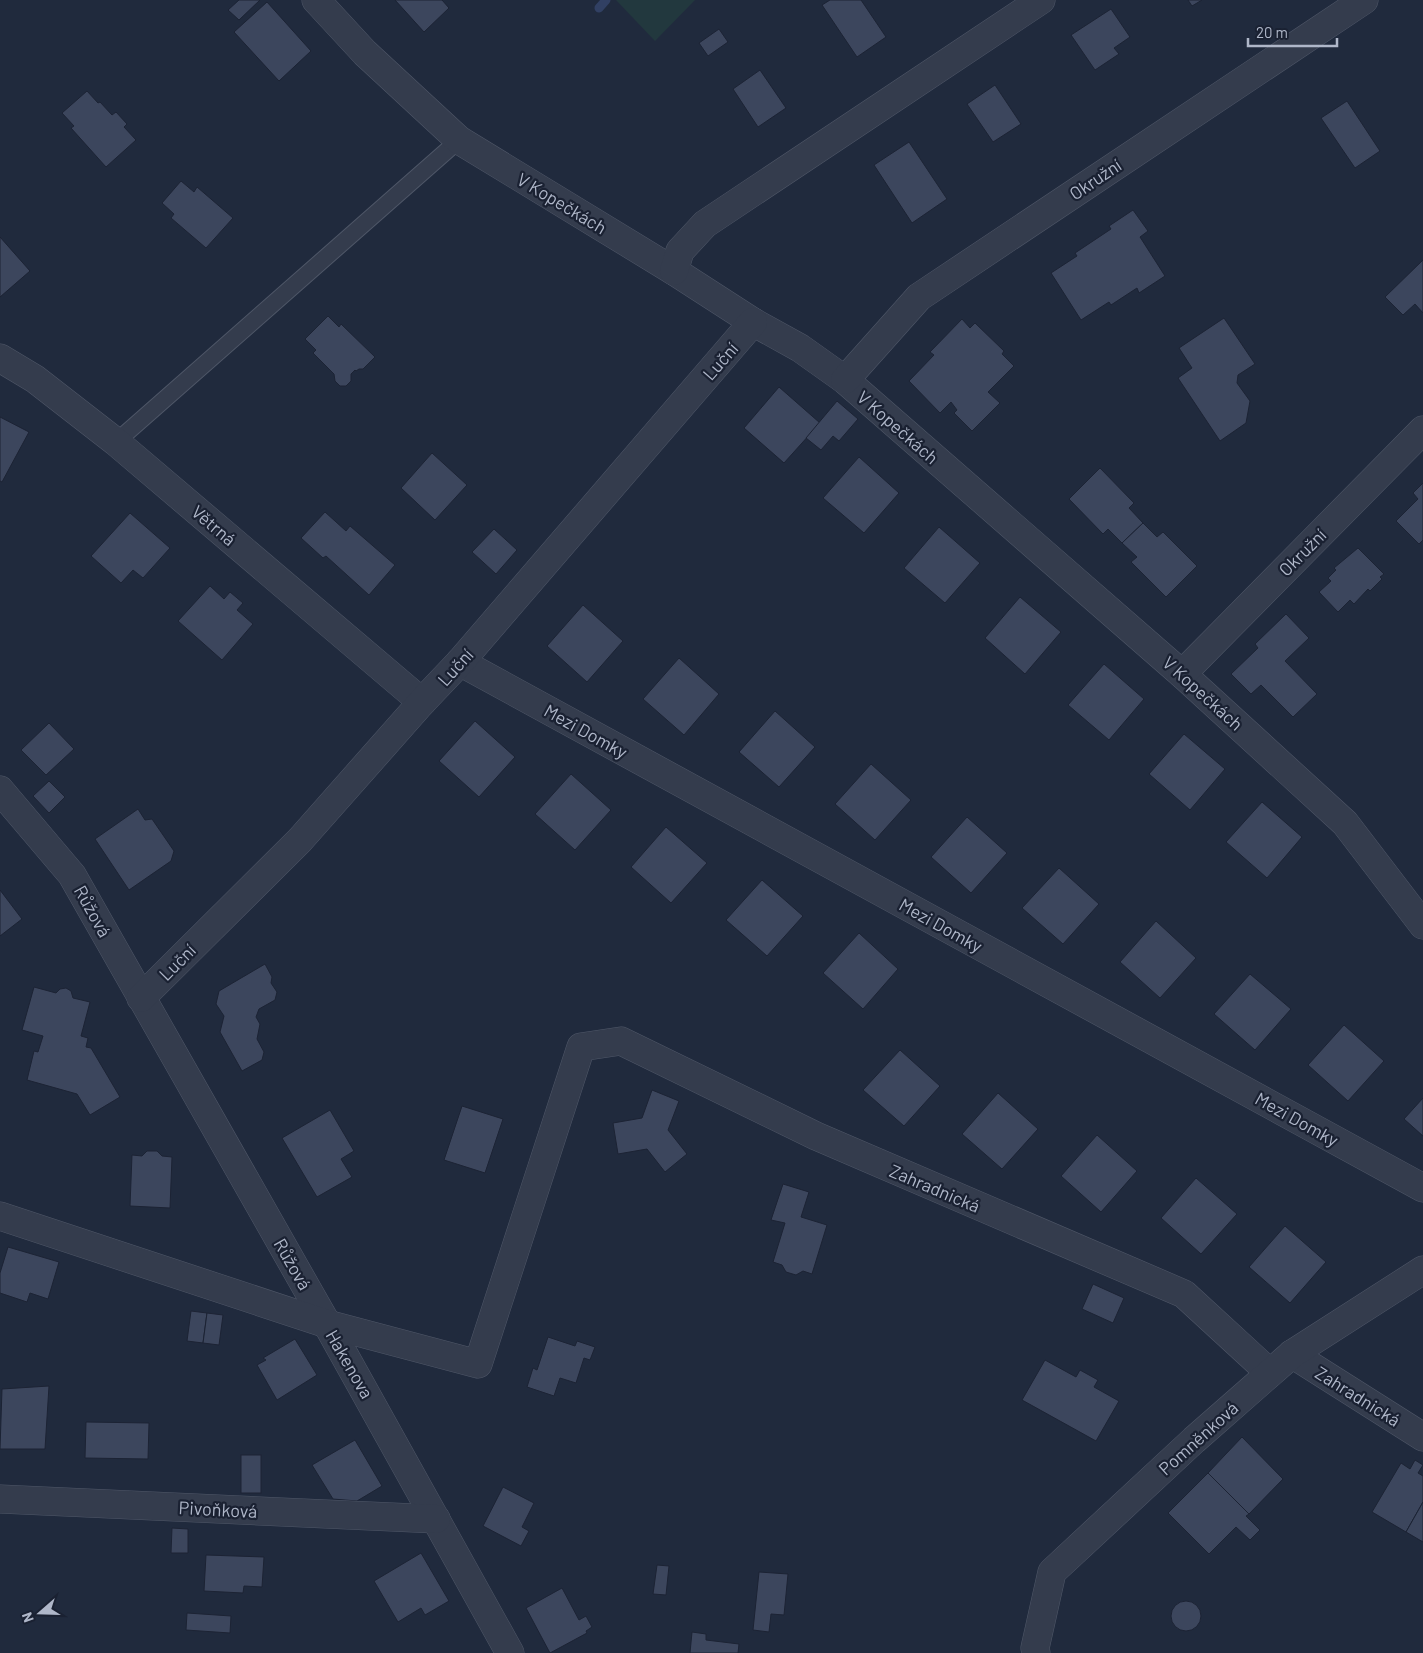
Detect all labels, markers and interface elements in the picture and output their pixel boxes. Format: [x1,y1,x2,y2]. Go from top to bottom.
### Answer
scale bar [1248,15,1337,47]
text: 20 m [1256,23,1288,41]
street label: Okružní [1065,154,1125,204]
street label: V Kopečkách [513,168,611,238]
street label: Luční [698,338,742,384]
street label: V Kopečkách [853,386,943,468]
street label: Větrná [187,500,241,550]
street label: Okružní [1274,524,1330,580]
street label: Luční [433,644,478,690]
street label: V Kopečkách [1158,651,1248,735]
street label: Mezi Domky [541,699,631,763]
street label: Růžová [70,881,116,941]
street label: Mezi Domky [896,893,986,957]
street label: Luční [154,939,200,985]
street label: Mezi Domky [1252,1087,1342,1151]
street label: Zahradnická [887,1159,983,1217]
street label: Růžová [270,1234,316,1294]
street label: Hakenova [322,1326,378,1402]
street label: Zahradnická [1311,1361,1405,1431]
street label: Pomněnková [1154,1397,1242,1479]
street label: Pivoňková [178,1496,258,1522]
north arrow [15,1588,65,1638]
text: N [18,1610,37,1625]

